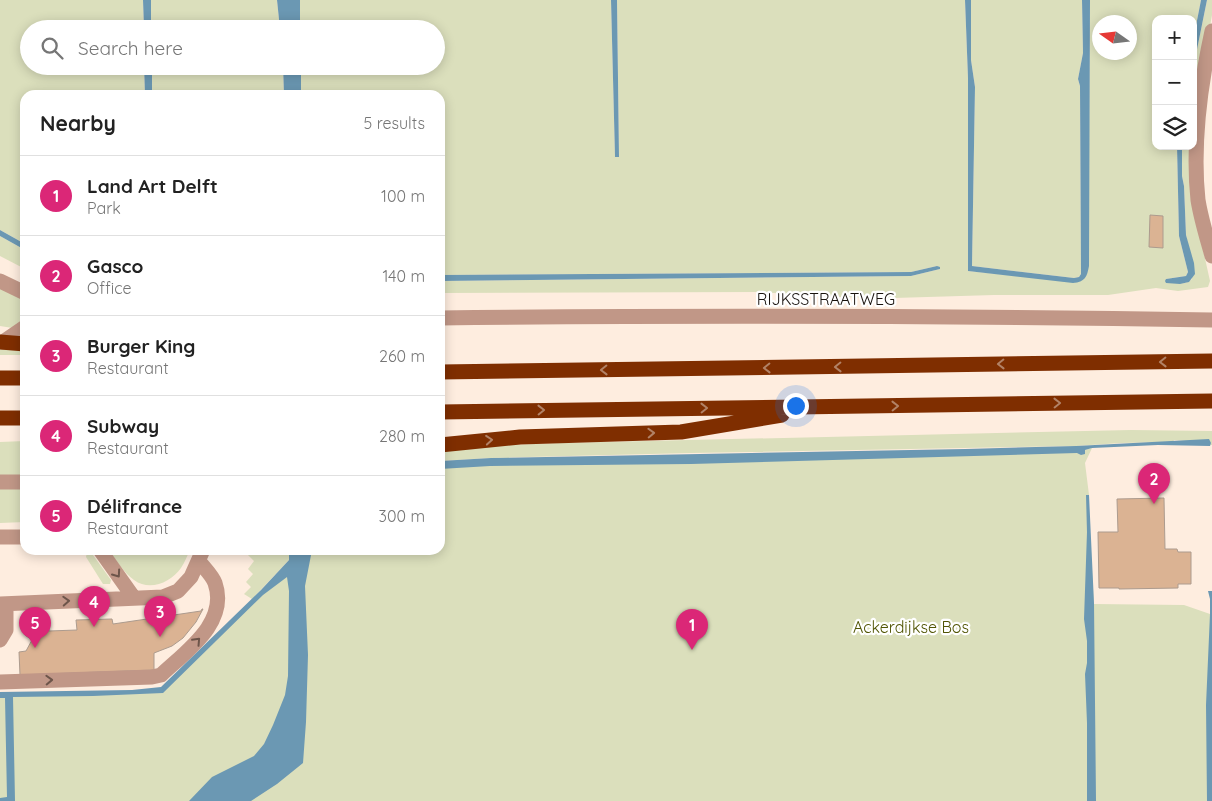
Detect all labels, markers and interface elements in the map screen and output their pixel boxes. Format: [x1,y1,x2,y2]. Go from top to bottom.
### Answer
north arrow [1092,15,1137,60]
map controls [1152,15,1197,150]
button: + [1152,15,1197,60]
search box [20,20,445,75]
icon: search [38,34,66,62]
text: Search here [78,36,183,60]
button: − [1152,60,1197,105]
button: layers [1152,105,1197,150]
text: Nearby [40,110,116,136]
text: 5 results [364,113,425,133]
text: Land Art Delft [87,174,218,198]
text: 1 [53,186,59,206]
text: 100 m [381,186,425,206]
text: Park [87,198,121,218]
text: Gasco [87,254,143,278]
text: 2 [51,266,61,286]
text: 140 m [382,266,425,286]
text: Office [87,278,132,298]
street label: RIJKSSTRAATWEG [757,289,895,309]
text: Burger King [87,334,195,358]
text: 3 [52,346,60,366]
text: 260 m [379,346,425,366]
one-way arrow [1159,357,1167,367]
text: Restaurant [87,358,169,378]
one-way arrow [997,359,1004,369]
one-way arrow [834,361,842,372]
one-way arrow [763,362,771,373]
one-way arrow [600,365,608,375]
your location [783,393,809,419]
one-way arrow [1053,398,1061,409]
one-way arrow [891,400,899,411]
one-way arrow [700,403,708,413]
one-way arrow [537,405,545,416]
text: Subway [87,414,159,438]
text: 4 [51,426,61,446]
text: 280 m [379,426,425,446]
one-way arrow [648,428,655,438]
one-way arrow [485,435,493,446]
text: Restaurant [87,438,169,458]
pin: 2 [1138,463,1170,504]
text: Délifrance [87,494,182,518]
text: 5 [51,506,61,526]
text: 300 m [379,506,425,526]
text: Restaurant [87,518,169,538]
one-way arrow [111,568,120,578]
pin: 4 [78,586,110,627]
one-way arrow [62,595,70,606]
pin: 3 [144,596,176,637]
pin: 5 [19,607,51,648]
pin: 1 [676,609,708,650]
park label: Ackerdijkse Bos [853,617,969,637]
one-way arrow [191,637,200,646]
one-way arrow [45,675,53,686]

